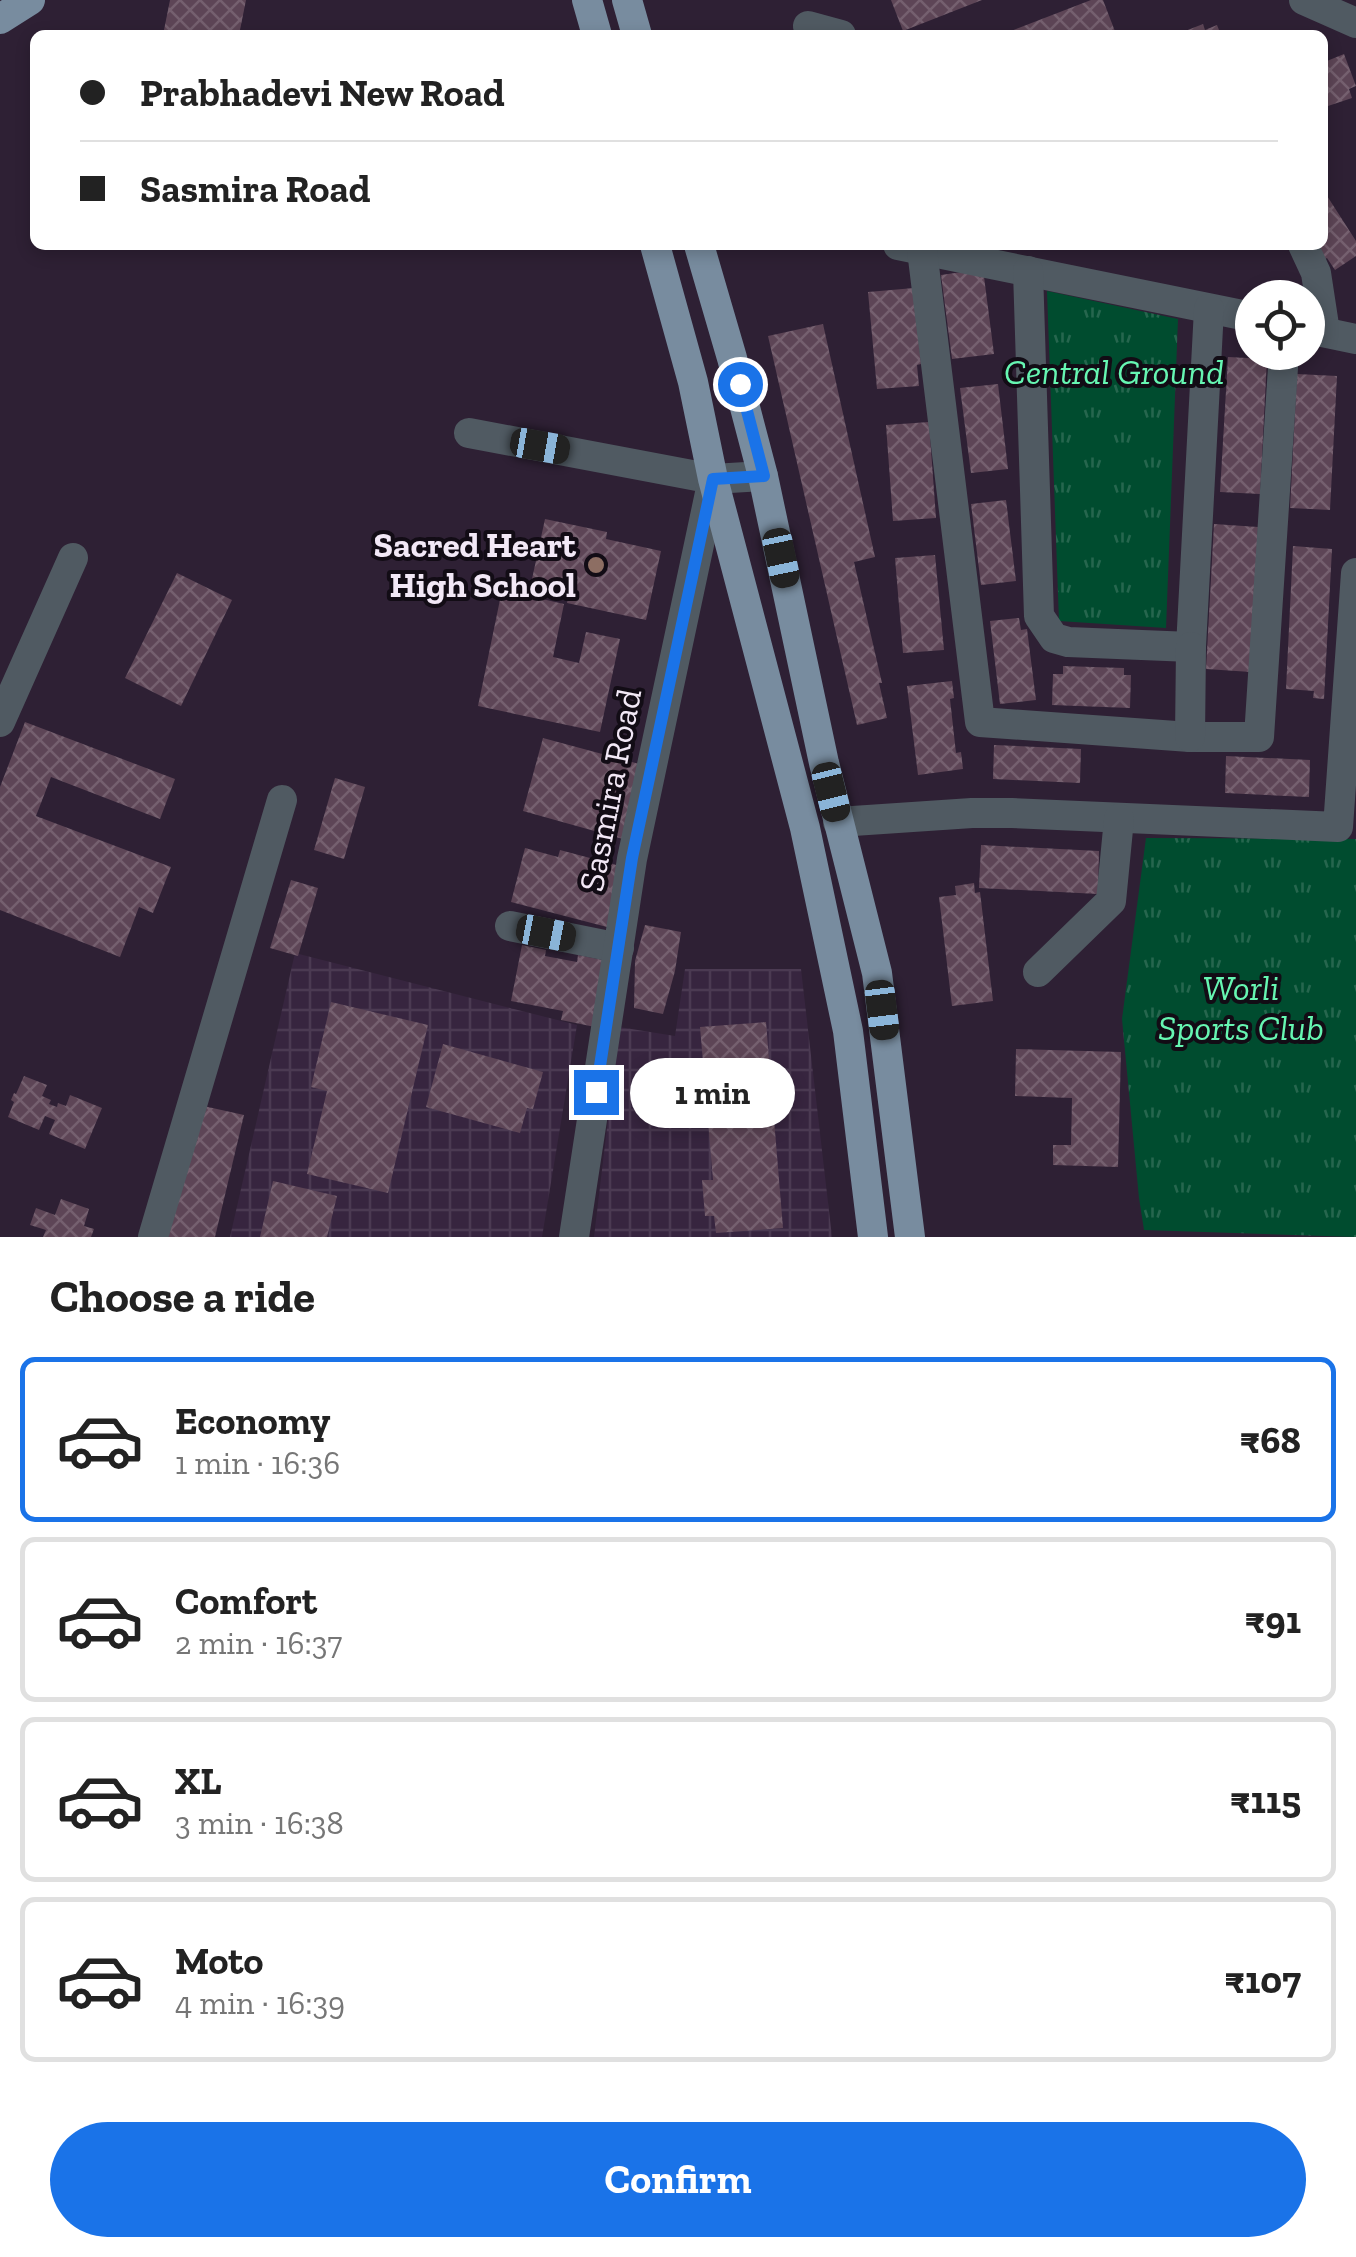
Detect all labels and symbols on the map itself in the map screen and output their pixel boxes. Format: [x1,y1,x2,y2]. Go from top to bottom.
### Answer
park label: Central Ground [1004,351,1224,393]
route start [718,362,763,407]
car [508,426,572,466]
place label: Sacred Heart High School [374,524,577,606]
car [760,526,802,590]
marker: Sacred Heart High School [585,554,607,576]
street label: Sasmira Road [570,685,650,895]
car [809,759,853,825]
car [514,913,578,953]
park label: Worli Sports Club [1158,967,1324,1049]
car [863,978,901,1042]
callout: 1 min [631,1057,796,1127]
route end [574,1070,619,1115]

